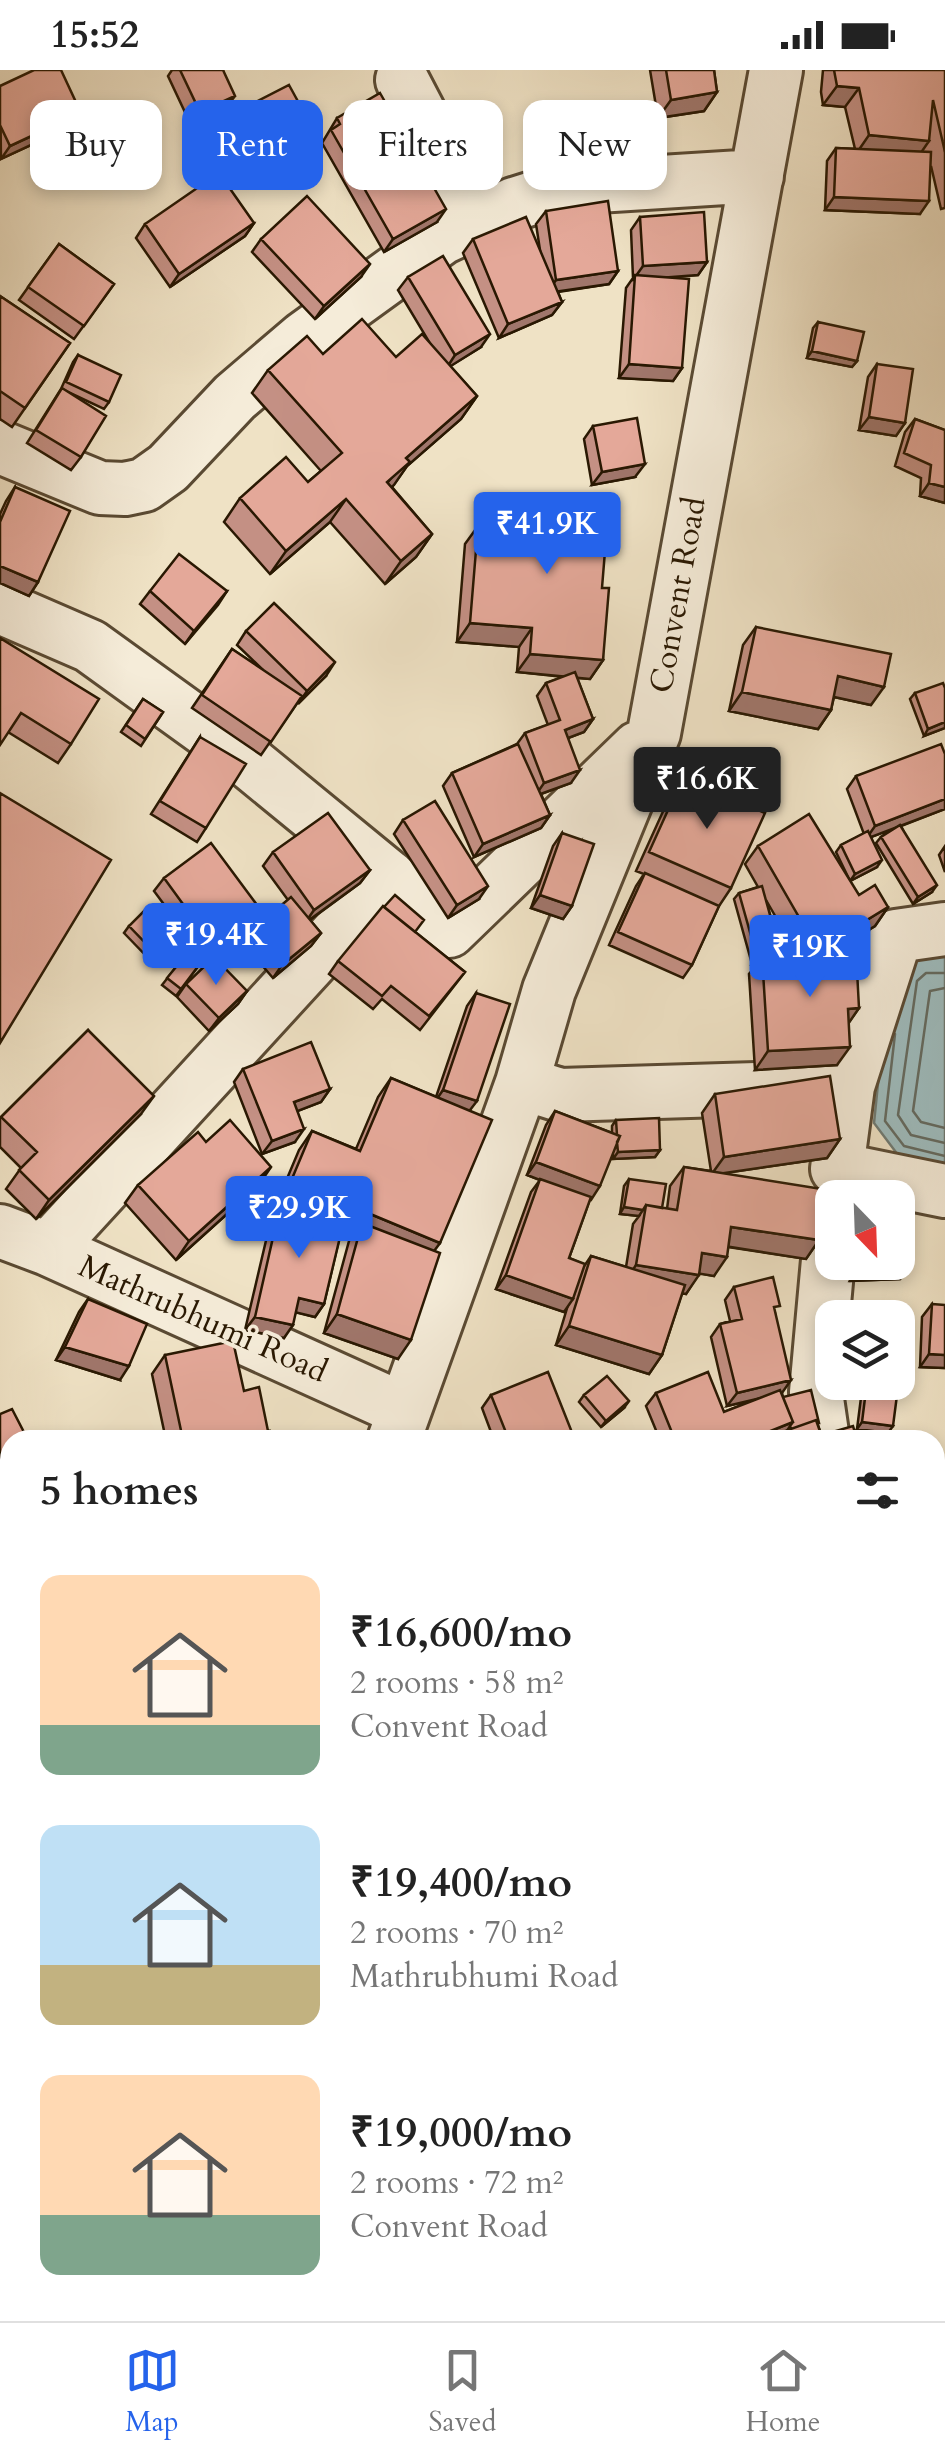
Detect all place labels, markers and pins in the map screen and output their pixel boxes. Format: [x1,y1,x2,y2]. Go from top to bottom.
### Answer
pin: ₹41.9K [466,492,628,577]
pin: ₹16.6K [626,747,788,832]
pin: ₹19.4K [135,903,297,988]
pin: ₹19K [751,915,869,1000]
pin: ₹29.9K [218,1176,380,1261]

